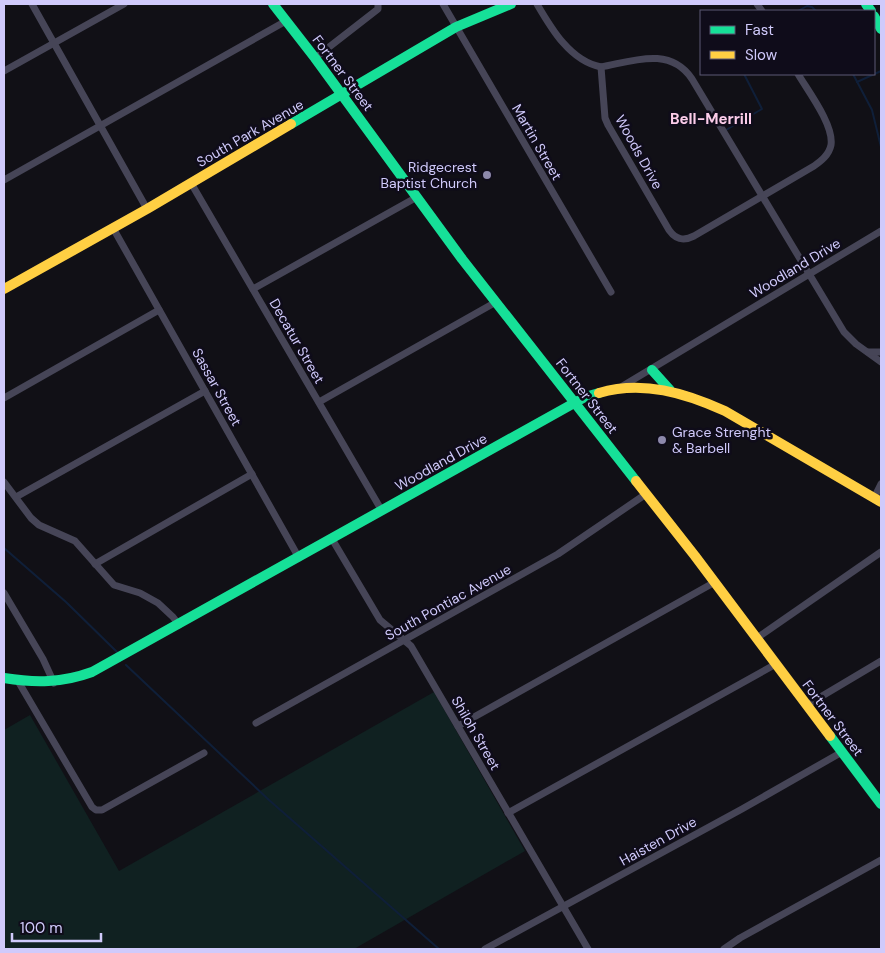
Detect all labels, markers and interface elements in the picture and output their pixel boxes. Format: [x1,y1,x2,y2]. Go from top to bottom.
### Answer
legend [700,10,875,75]
text: Fast [745,20,774,40]
street label: Fortner Street [309,31,377,115]
text: Slow [745,45,778,65]
street label: South Park Avenue [193,95,307,171]
street label: Martin Street [508,101,566,183]
district label: Bell-Merrill [670,109,752,129]
street label: Woods Drive [611,112,667,192]
place label: Ridgecrest Baptist Church [381,158,477,192]
marker: Ridgecrest Baptist Church [481,169,493,181]
street label: Woodland Drive [746,234,844,302]
street label: Decatur Street [265,295,329,387]
street label: Sassar Street [188,345,246,429]
street label: Fortner Street [552,355,622,437]
place label: Grace Strenght & Barbell [672,423,771,457]
street label: Woodland Drive [392,429,490,495]
marker: Grace Strenght & Barbell [656,434,668,446]
street label: South Pontiac Avenue [382,560,514,644]
street label: Fortner Street [799,676,867,760]
street label: Shiloh Street [448,693,504,773]
street label: Haisten Drive [616,812,700,870]
scale bar [12,910,101,942]
text: 100 m [20,918,63,938]

